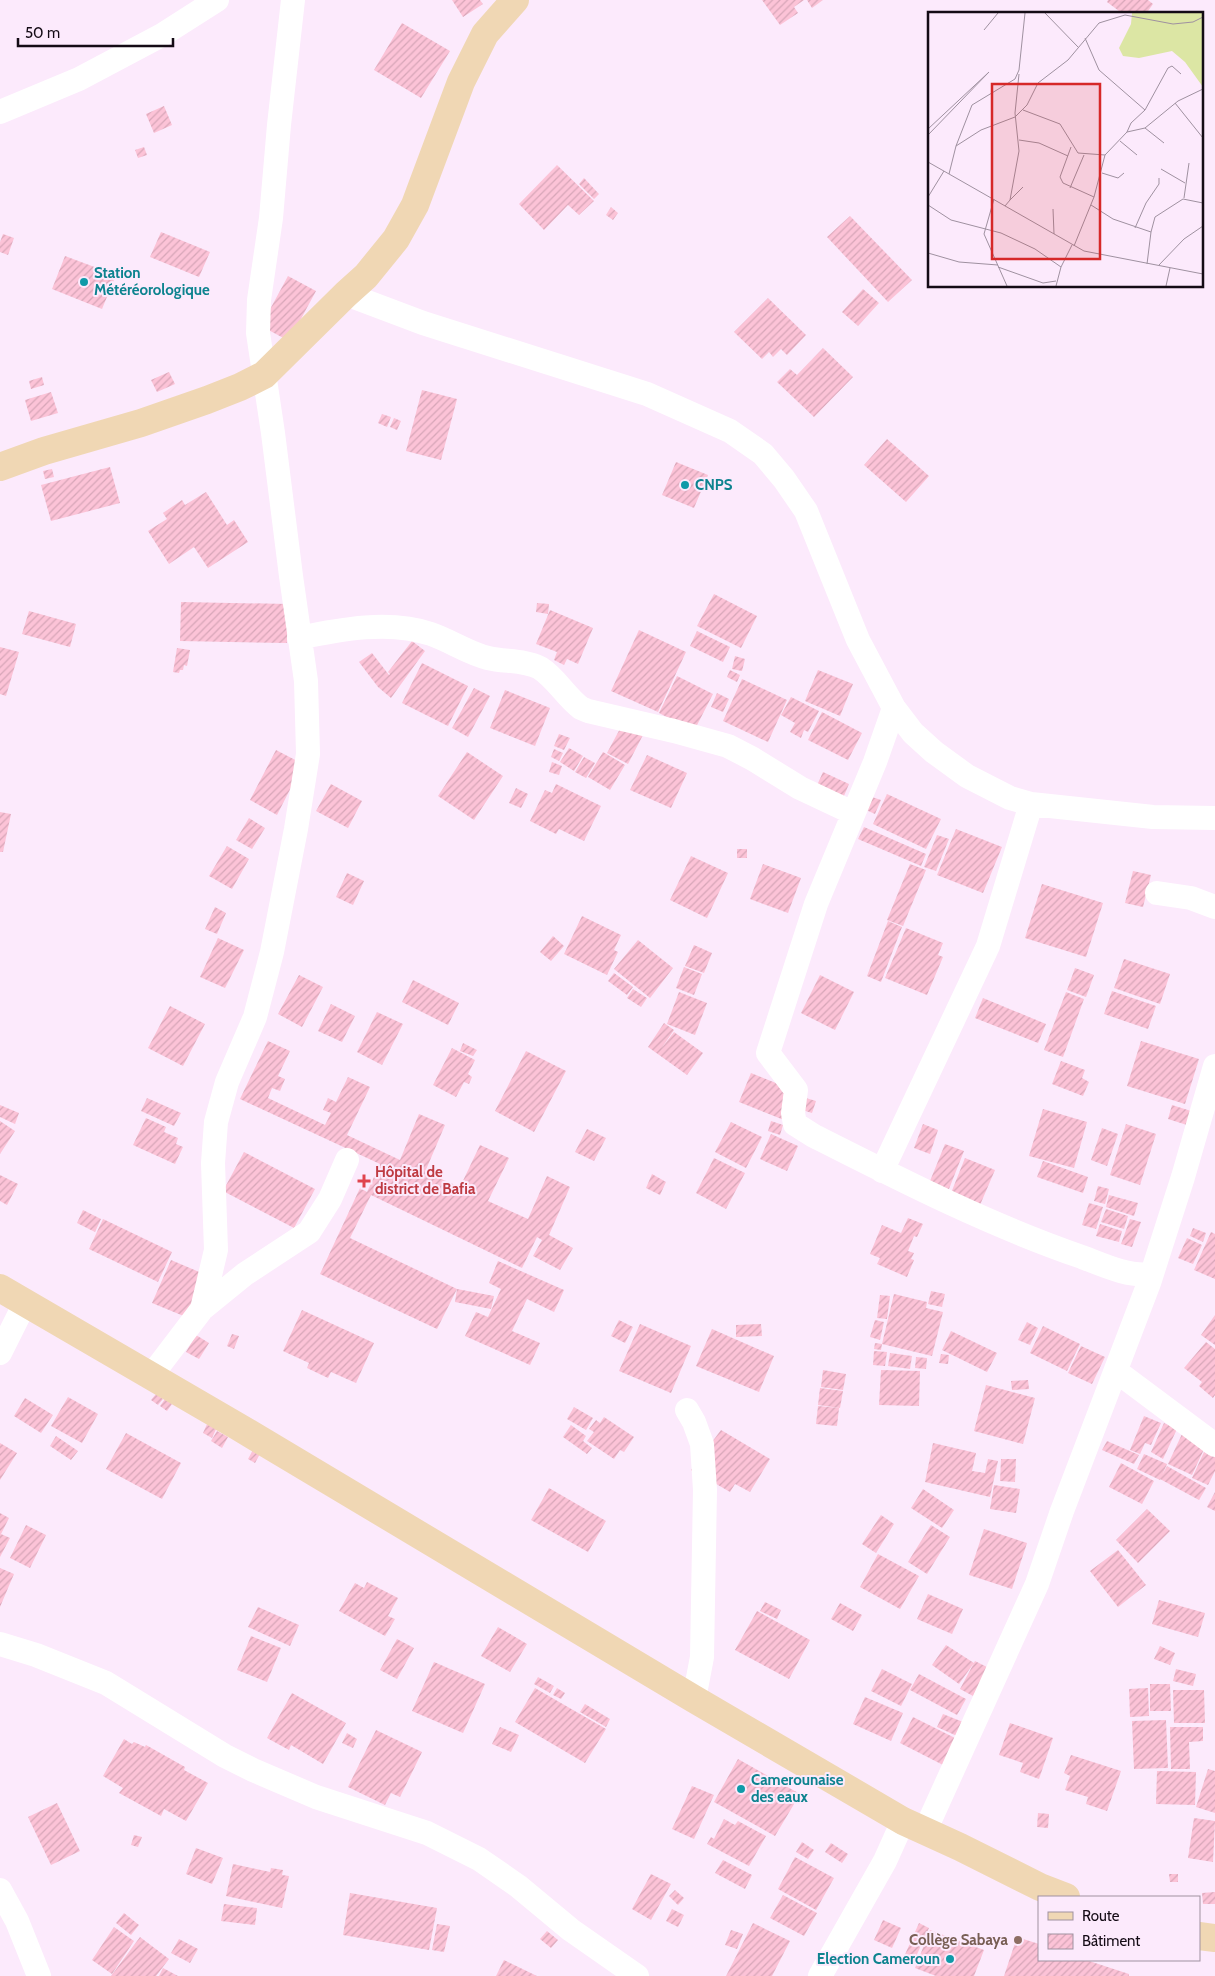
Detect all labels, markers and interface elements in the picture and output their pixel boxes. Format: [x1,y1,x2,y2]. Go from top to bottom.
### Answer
inset map [928,12,1202,288]
scale bar [18,15,172,47]
text: 50 m [25,24,60,42]
place label: Station Météréorologique [94,264,210,299]
marker: Station Météréorologique [78,276,90,288]
place label: CNPS [695,476,733,494]
marker: CNPS [679,479,691,491]
place label: Hôpital de district de Bafia [375,1163,476,1198]
marker: Hôpital de district de Bafia [357,1174,371,1188]
place label: Camerounaise des eaux [751,1771,844,1806]
marker: Camerounaise des eaux [735,1783,747,1795]
legend [1038,1896,1200,1961]
text: Route [1082,1907,1120,1925]
place label: Collège Sabaya [909,1931,1009,1949]
text: Bâtiment [1082,1932,1140,1950]
marker: Collège Sabaya [1012,1934,1024,1946]
place label: Election Cameroun [817,1950,940,1968]
marker: Election Cameroun [944,1953,956,1965]

